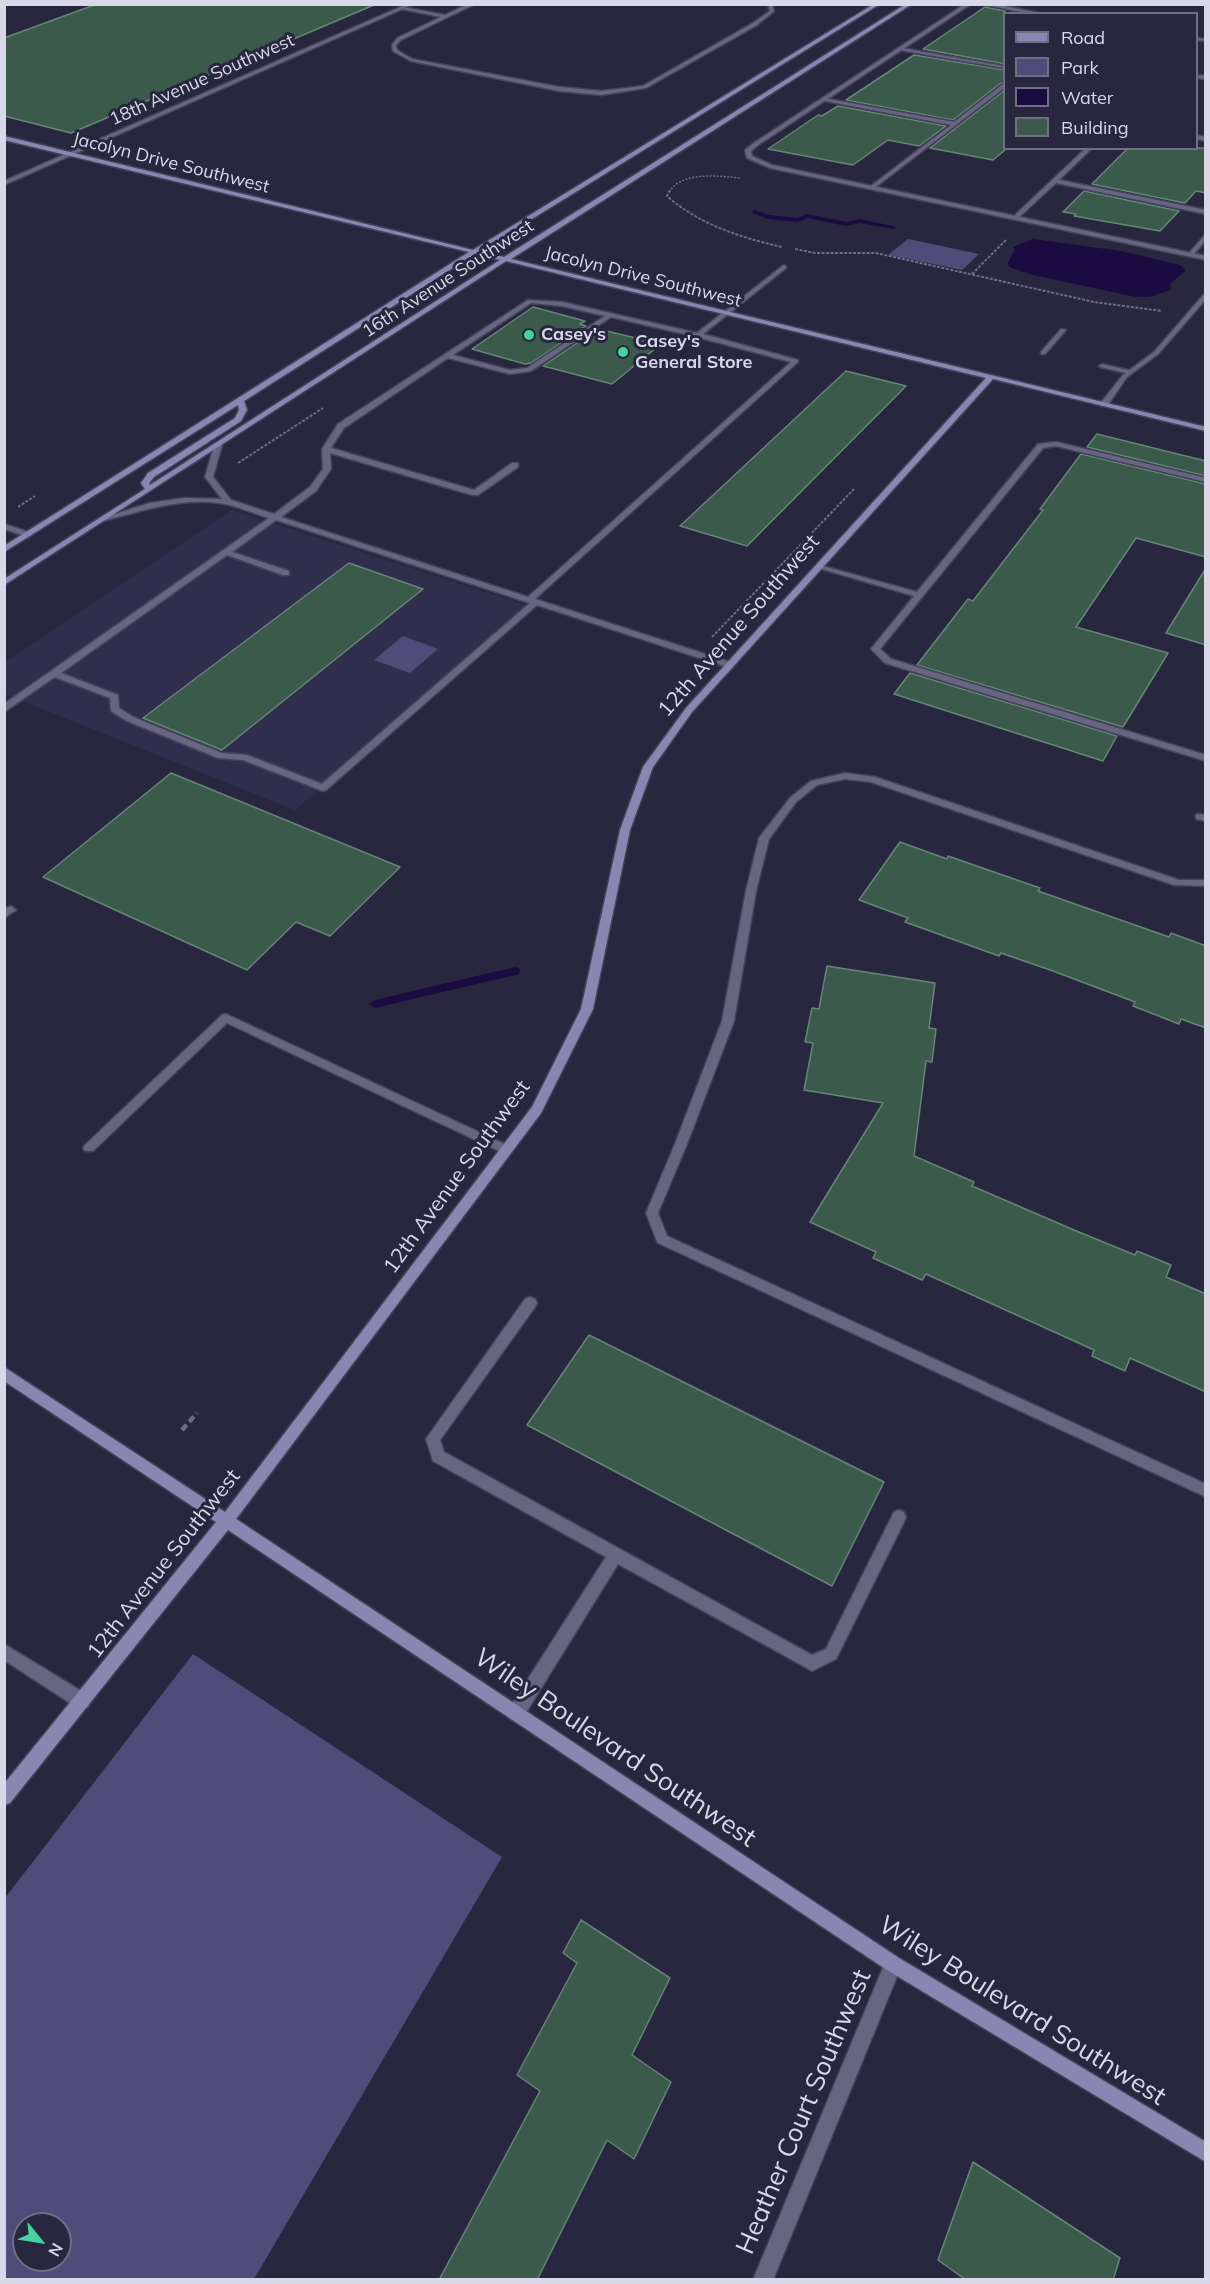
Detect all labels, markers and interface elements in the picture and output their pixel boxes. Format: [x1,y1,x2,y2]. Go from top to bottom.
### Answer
legend [1003,12,1198,150]
text: Road [1061,26,1105,49]
street label: 18th Avenue Southwest [106,30,298,130]
text: Park [1061,56,1099,79]
text: Water [1061,86,1113,109]
text: Building [1061,116,1129,139]
street label: Jacolyn Drive Southwest [70,128,272,198]
street label: 16th Avenue Southwest [358,216,538,342]
street label: Jacolyn Drive Southwest [542,242,744,312]
place label: Casey's [541,324,606,346]
marker: Casey's [522,328,536,342]
place label: Casey's General Store [635,331,752,374]
marker: Casey's General Store [616,345,630,359]
street label: 12th Avenue Southwest [653,530,825,722]
street label: 12th Avenue Southwest [378,1075,536,1279]
street label: 12th Avenue Southwest [82,1464,246,1664]
street label: Wiley Boulevard Southwest [468,1642,762,1854]
street label: Wiley Boulevard Southwest [873,1910,1171,2112]
street label: Heather Court Southwest [730,1965,878,2259]
north arrow [12,2212,72,2272]
text: N [44,2240,68,2260]

